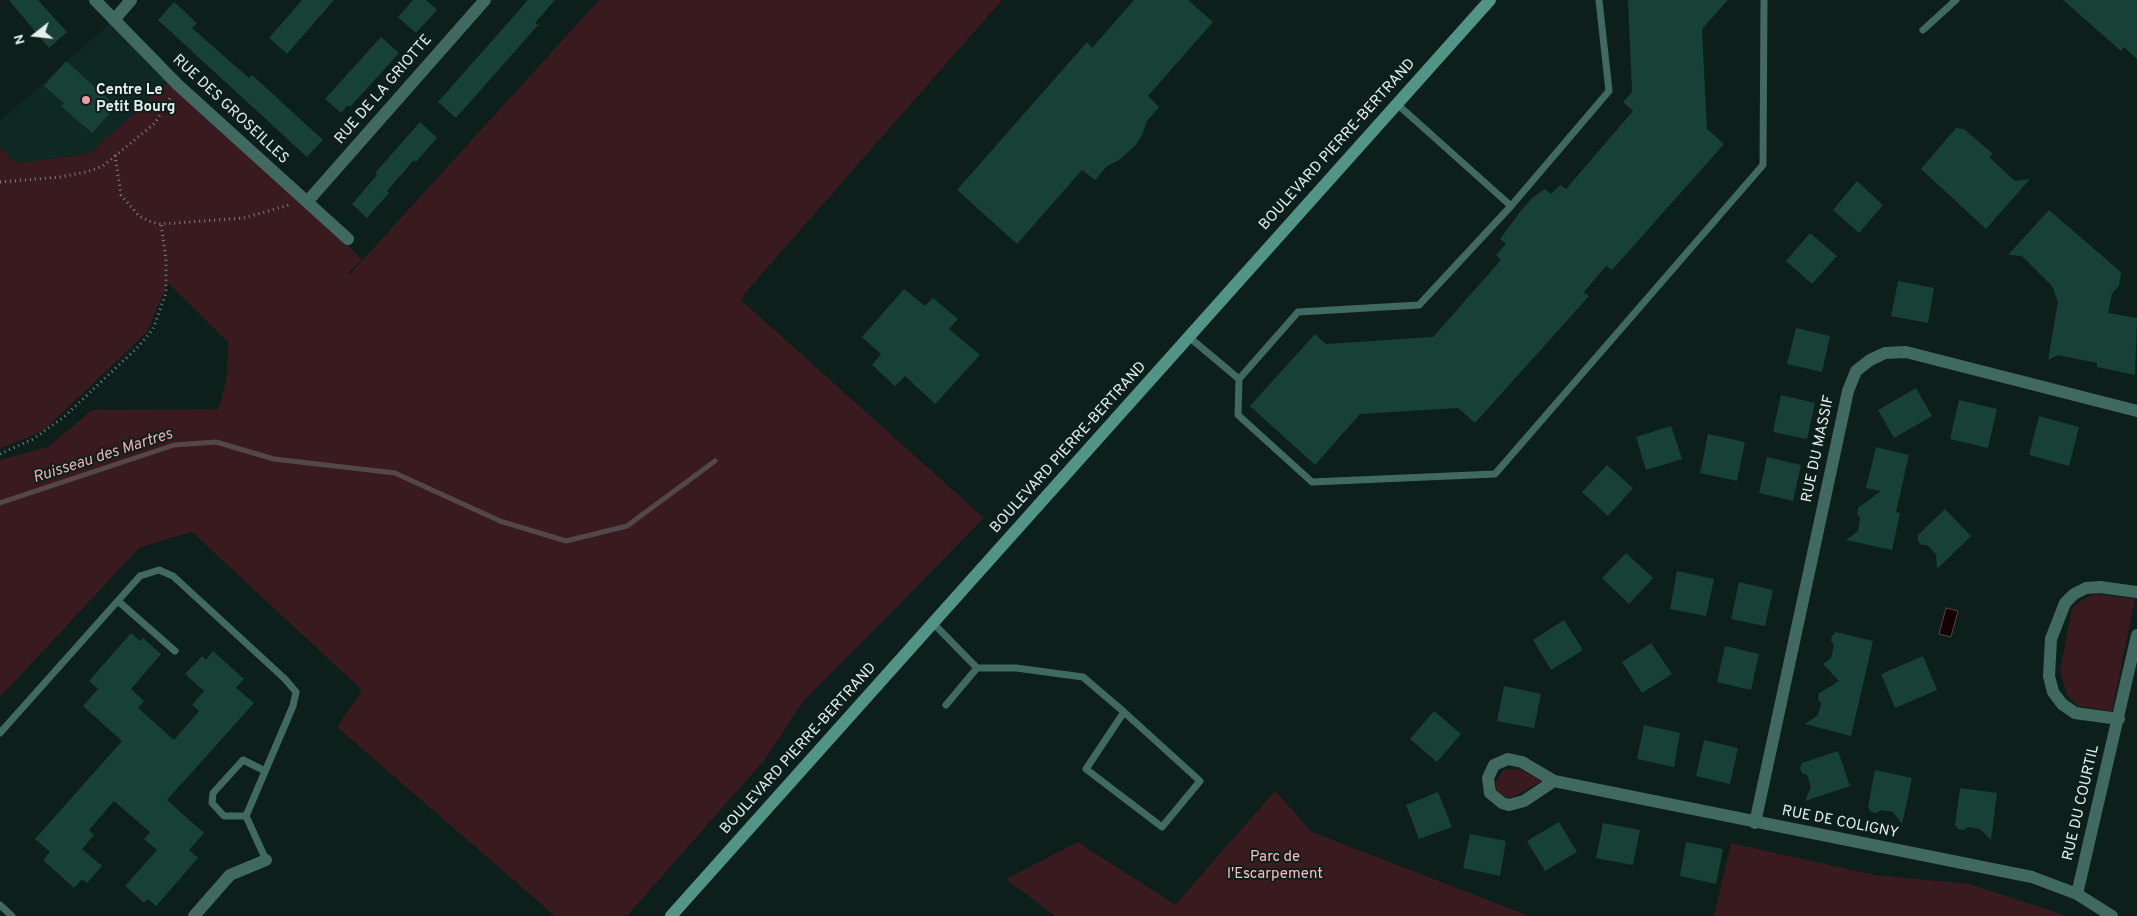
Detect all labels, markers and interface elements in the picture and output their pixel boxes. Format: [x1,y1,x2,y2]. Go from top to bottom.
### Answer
north arrow [10,10,60,60]
text: N [11,32,30,46]
street label: RUE DE LA GRIOTTE [332,32,436,148]
street label: RUE DES GROSEILLES [168,52,292,168]
street label: BOULEVARD PIERRE-BERTRAND [1256,56,1420,234]
place label: Centre Le Petit Bourg [96,82,176,117]
marker: Centre Le Petit Bourg [80,94,92,106]
street label: BOULEVARD PIERRE-BERTRAND [987,359,1151,537]
street label: RUE DU MASSIF [1799,394,1839,504]
water label: Ruisseau des Martres [31,425,175,489]
street label: BOULEVARD PIERRE-BERTRAND [717,660,881,838]
street label: RUE DU COURTIL [2060,743,2104,863]
street label: RUE DE COLIGNY [1780,803,1900,843]
park label: Parc de l'Escarpement [1227,849,1323,884]

